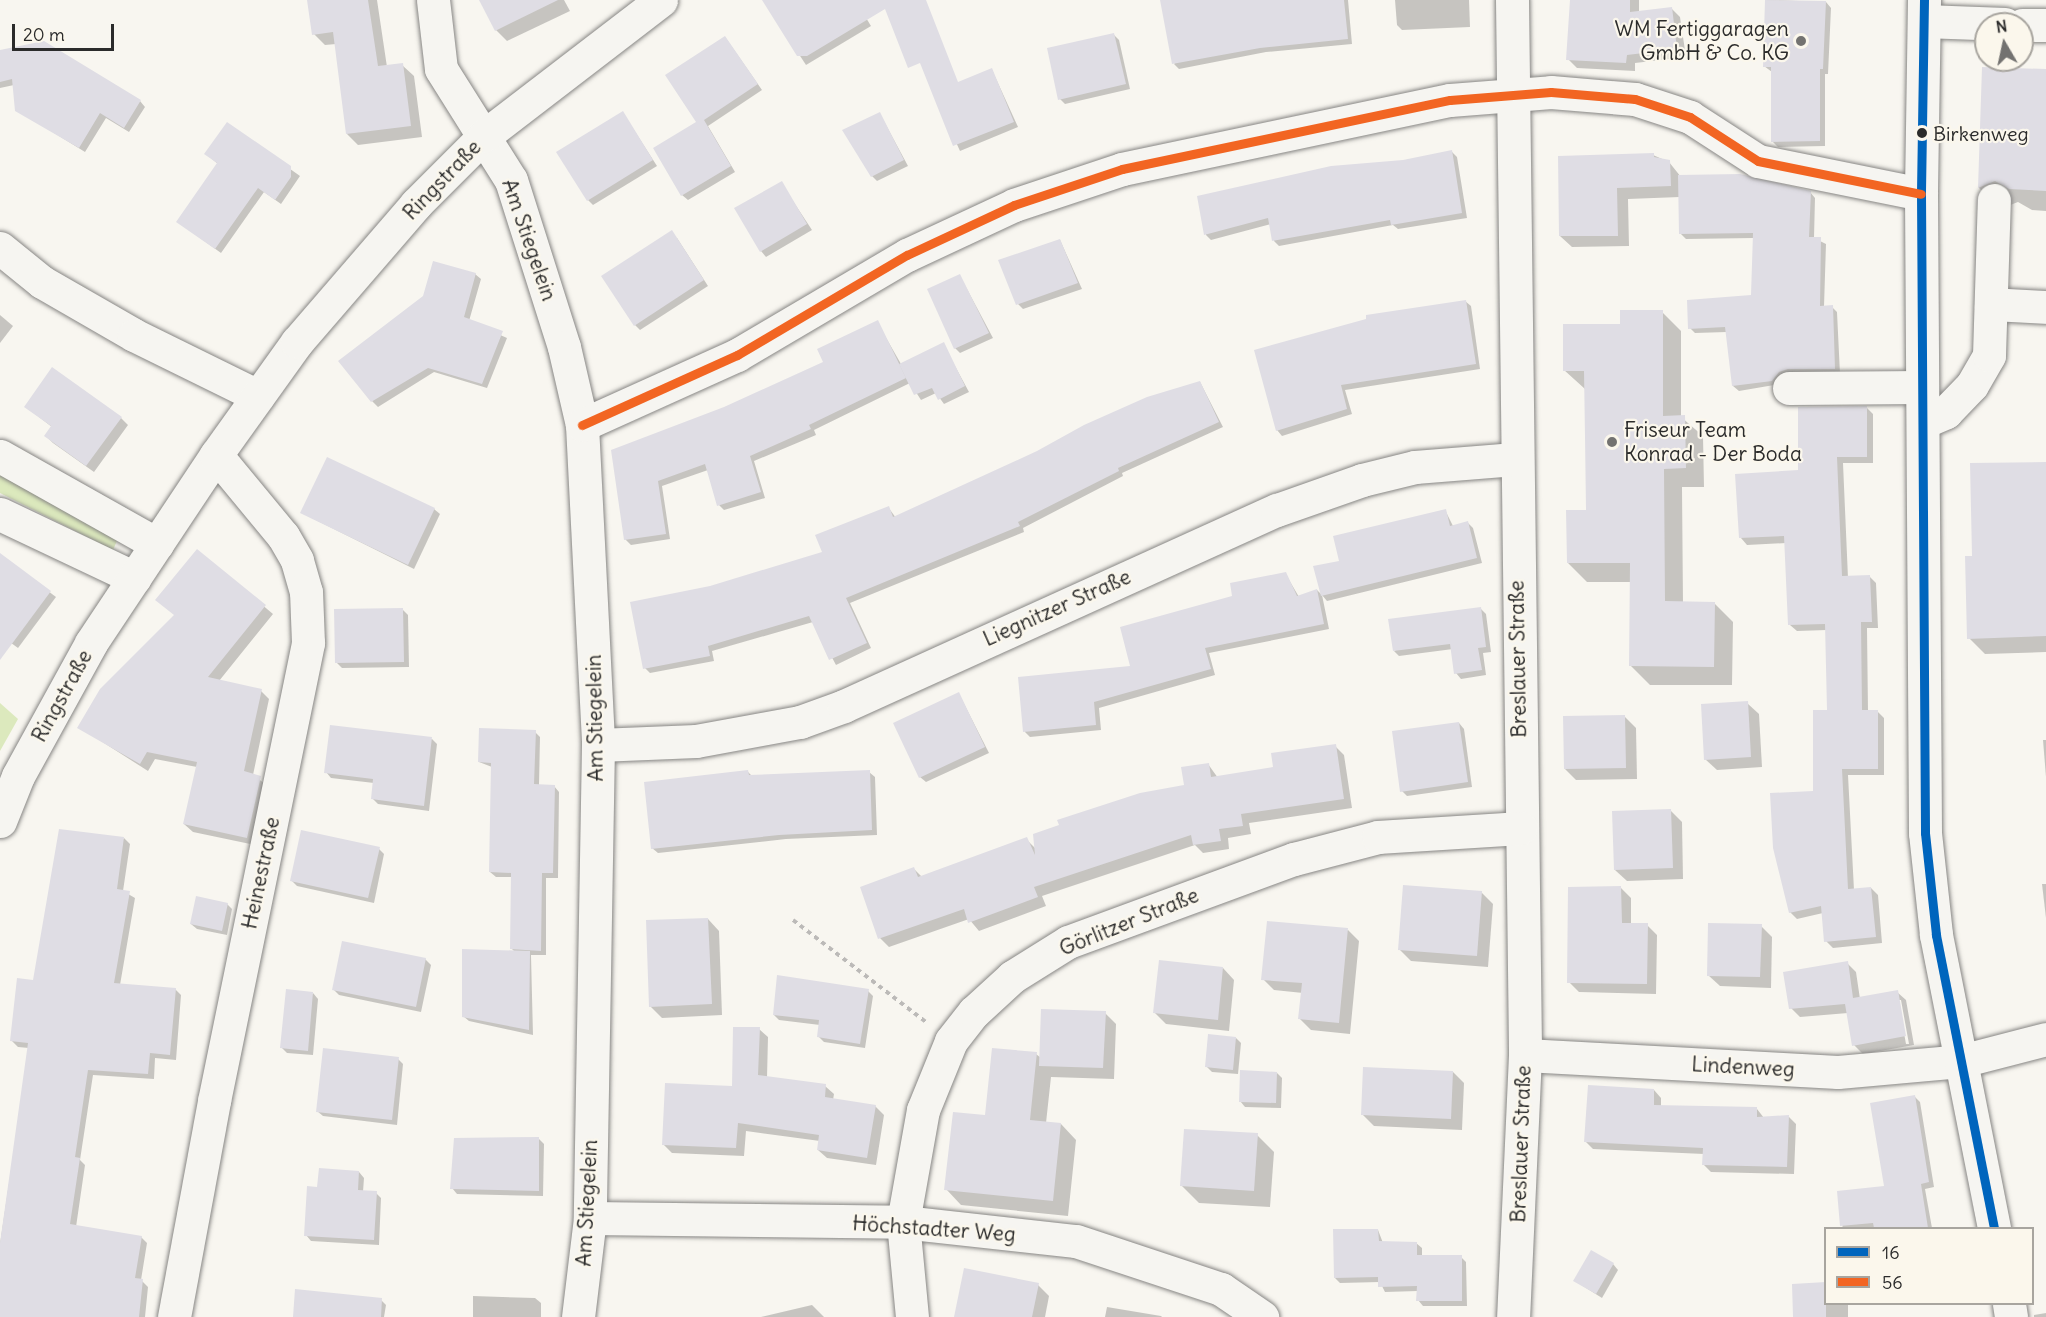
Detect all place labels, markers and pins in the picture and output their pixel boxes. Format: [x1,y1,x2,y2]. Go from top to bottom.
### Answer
place label: WM Fertiggaragen GmbH & Co. KG [1615,16,1789,66]
marker: WM Fertiggaragen GmbH & Co. KG [1794,34,1808,48]
place label: Birkenweg [1933,121,2029,145]
marker: Birkenweg [1916,127,1928,139]
place label: Friseur Team Konrad - Der Boda [1624,417,1802,467]
marker: Friseur Team Konrad - Der Boda [1605,435,1619,449]

